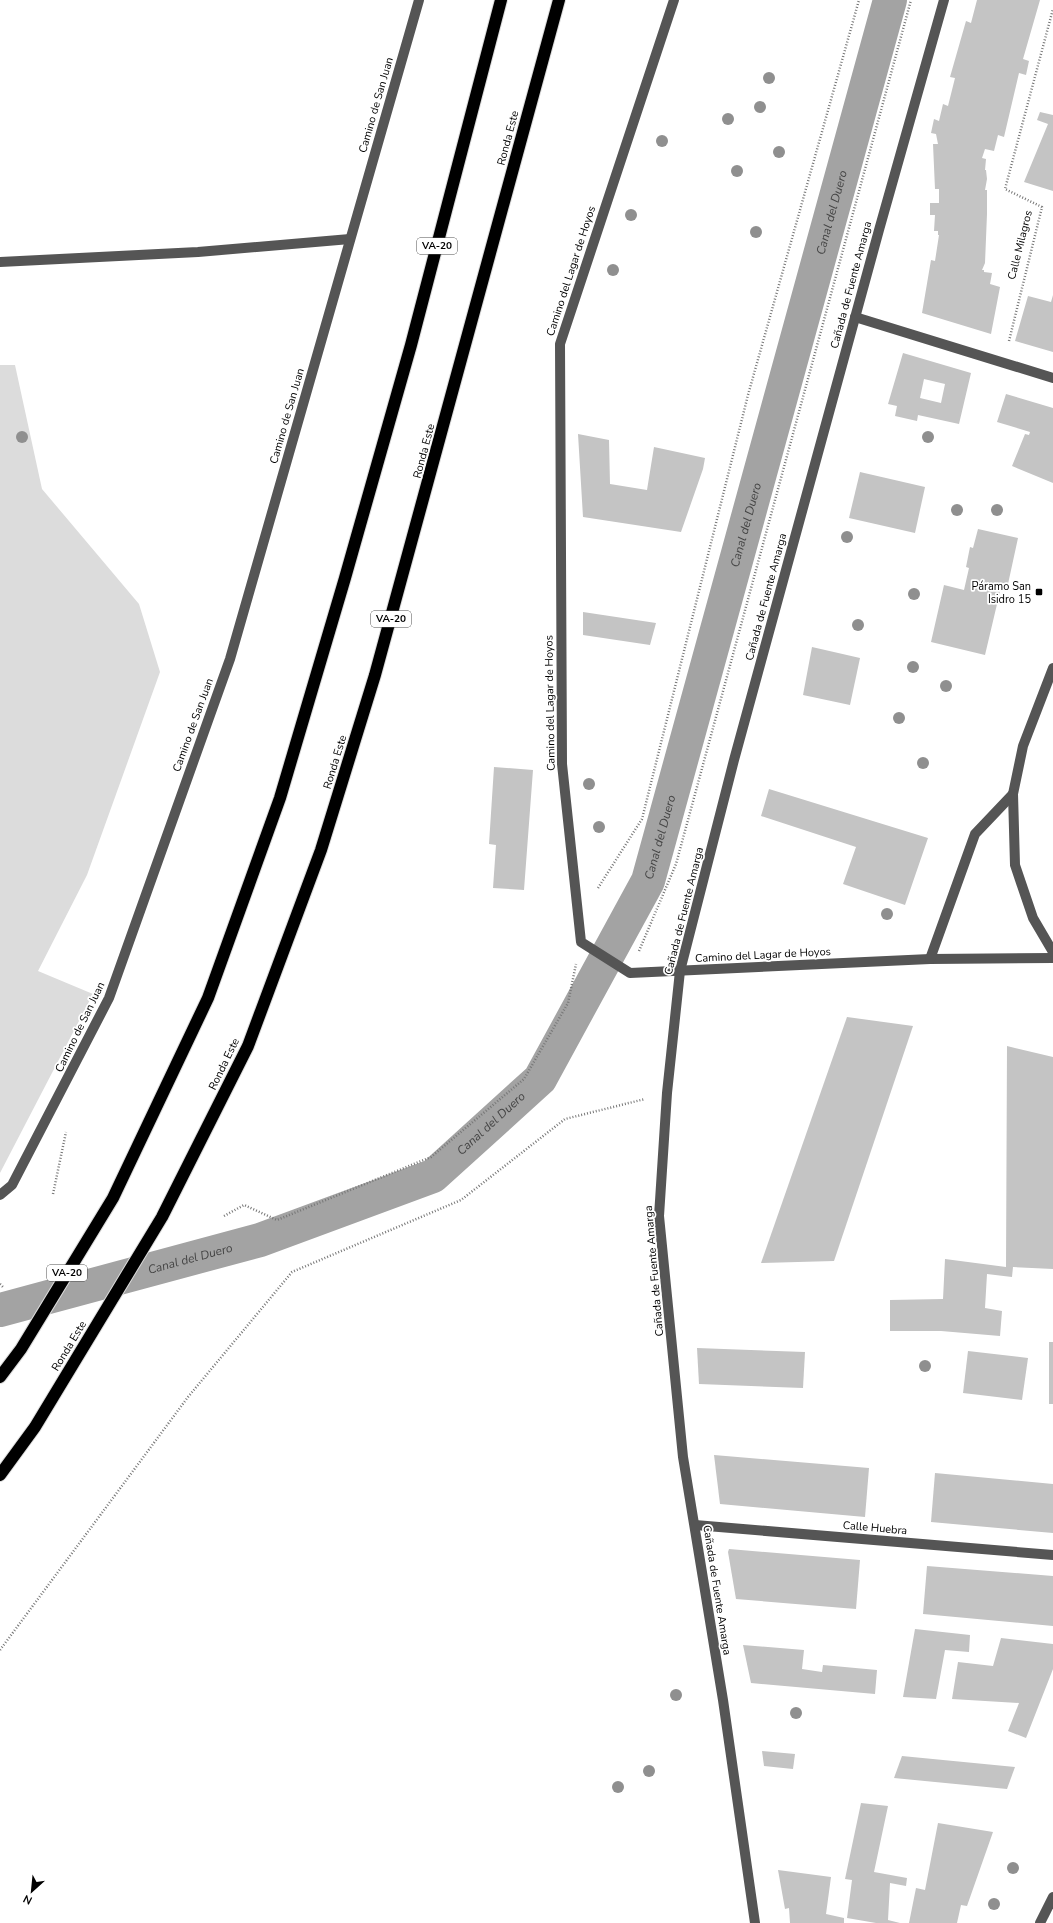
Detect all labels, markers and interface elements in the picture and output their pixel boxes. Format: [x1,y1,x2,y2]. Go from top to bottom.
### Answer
street label: Camino de San Juan [355,55,397,155]
street label: Ronda Este [494,109,523,167]
water label: Canal del Duero [812,168,851,257]
street label: Camino del Lagar de Hoyos [543,204,599,338]
street label: Calle Milagros [1004,209,1036,281]
street label: Cañada de Fuente Amarga [827,219,875,350]
road number: VA-20 [417,238,457,254]
street label: Camino de San Juan [266,366,308,466]
street label: Ronda Este [410,422,439,480]
water label: Canal del Duero [727,480,765,569]
street label: Cañada de Fuente Amarga [742,531,790,662]
place label: Páramo San Isidro 15 [972,579,1031,607]
marker: Páramo San Isidro 15 [1034,587,1044,597]
road number: VA-20 [371,611,411,627]
street label: Camino del Lagar de Hoyos [541,635,559,771]
street label: Camino de San Juan [169,676,217,774]
street label: Ronda Este [320,733,350,791]
water label: Canal del Duero [641,793,679,881]
street label: Cañada de Fuente Amarga [661,845,707,977]
street label: Camino del Lagar de Hoyos [695,944,831,966]
street label: Camino de San Juan [52,979,108,1075]
street label: Ronda Este [205,1035,243,1092]
water label: Canal del Duero [453,1088,529,1159]
street label: Cañada de Fuente Amarga [641,1205,667,1337]
water label: Canal del Duero [146,1240,235,1278]
road number: VA-20 [47,1265,87,1281]
street label: Ronda Este [48,1318,90,1374]
street label: Calle Huebra [842,1518,908,1538]
street label: Cañada de Fuente Amarga [699,1524,735,1656]
north arrow [12,1871,52,1911]
text: N [21,1891,35,1908]

